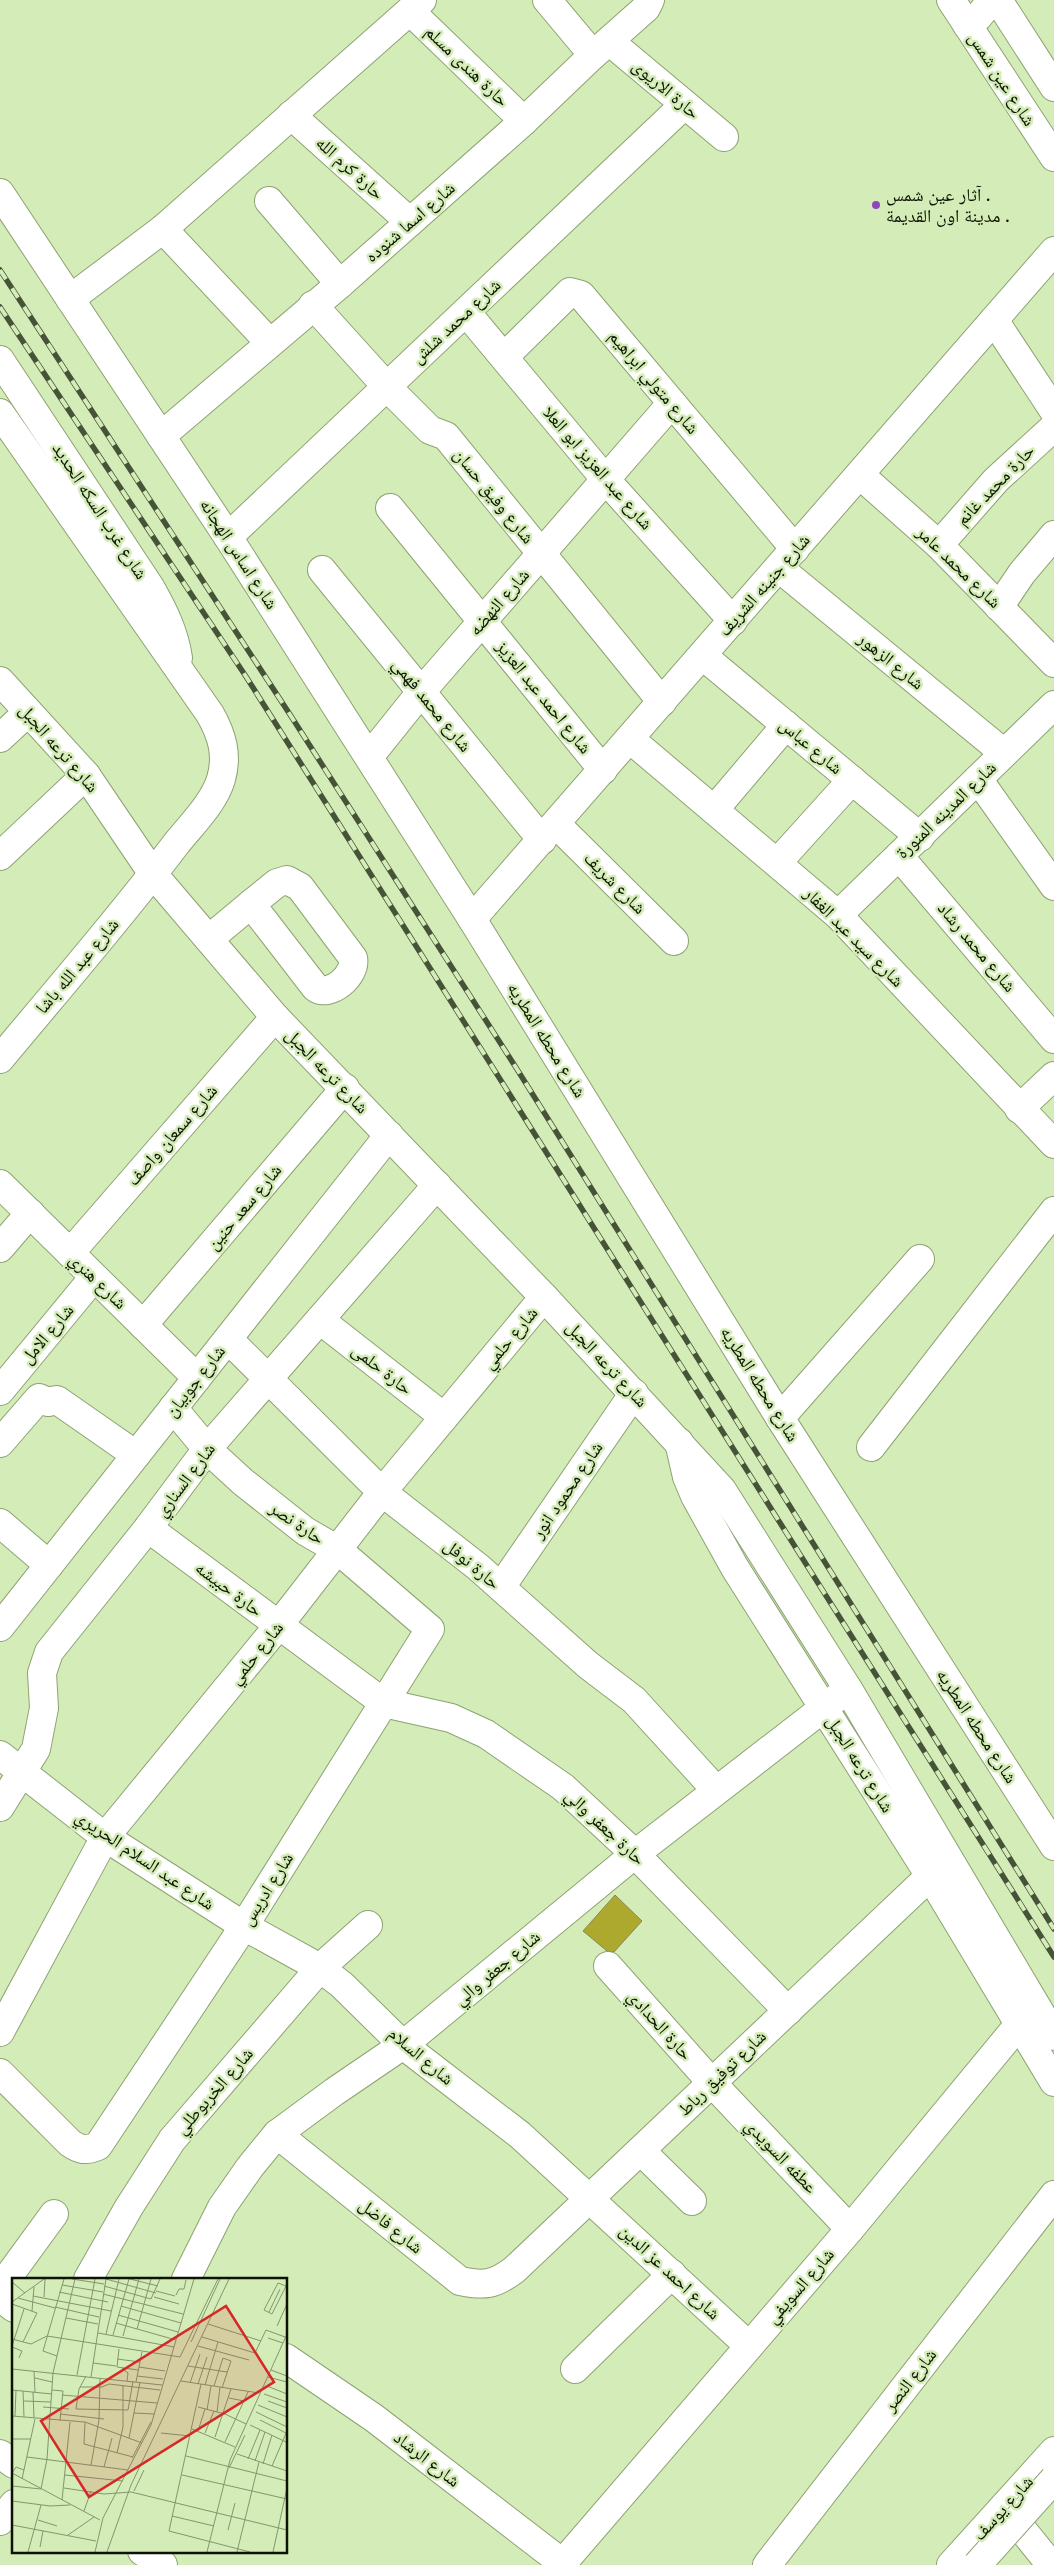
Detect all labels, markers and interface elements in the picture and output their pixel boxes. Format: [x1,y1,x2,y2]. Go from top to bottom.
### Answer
street label: حارة هندى مسلم [420,21,513,112]
street label: شارع عين شمس [964,28,1040,130]
street label: حارة الاريوى [628,54,704,124]
street label: حارة كرم الله [311,132,389,205]
street label: شارع اسما شنوده [360,177,460,267]
place label: آثار عين شمس . مدينة اون القديمة . [886,184,1010,227]
marker: آثار عين شمس . مدينة اون القديمة . [870,199,882,211]
street label: شارع محمد شلش [407,274,505,368]
street label: شارع متولي ابراهيم [601,326,704,441]
street label: شارع عبد العزيز ابو العلا [538,402,658,534]
street label: شارع غرب السكه الحديد [48,439,152,583]
street label: حارة محمد غانم [951,440,1040,531]
street label: شارع وفيق حسان [449,444,539,548]
street label: شارع اساس الهجانه [195,495,283,613]
street label: شارع محمد عامر [911,521,1006,613]
street label: شارع جنينه الشريف [714,529,814,641]
street label: شارع النهضه [464,564,534,640]
street label: شارع الزهور [853,627,929,694]
street label: شارع احمد عبد العزيز [491,635,596,758]
street label: شارع محمد فهمي [385,654,476,759]
street label: شارع ترعه الجبل [14,699,104,797]
street label: شارع عباس [775,713,847,779]
street label: شارع المدينه المنورة [891,757,1001,863]
street label: شارع شريف [579,847,651,919]
street label: شارع سيد عبد الغفار [799,882,909,992]
street label: شارع محمد رشاد [933,898,1021,996]
street label: شارع عبد الله باشا [31,914,123,1018]
street label: شارع محطه المطريه [503,978,591,1102]
street label: شارع ترعه الجبل [281,1024,373,1118]
street label: شارع سمعان واصف [122,1080,222,1190]
street label: شارع سعد حنين [202,1160,286,1254]
street label: شارع هنري [62,1248,131,1316]
street label: شارع الامل [16,1300,78,1368]
street label: شارع حلمي [478,1302,545,1376]
street label: شارع ترعه الجبل [561,1316,653,1412]
street label: شارع محطه المطريه [716,1322,804,1446]
street label: حارة حلمى [347,1339,417,1399]
street label: شارع جوبيان [160,1341,230,1421]
street label: شارع محمود انور [526,1437,607,1543]
street label: شارع السناري [150,1439,223,1523]
street label: حارة نصر [265,1496,329,1549]
street label: حارة نوفل [439,1534,505,1594]
street label: حارة حبيشه [191,1557,267,1621]
street label: شارع حلمي [224,1617,291,1691]
street label: شارع محطه المطريه [932,1665,1022,1787]
street label: شارع ترعه الجبل [821,1711,899,1817]
street label: حارة جعفر والي [558,1784,650,1872]
street label: شارع عبد السلام الحريري [69,1805,219,1918]
street label: شارع ادريس [236,1848,298,1930]
street label: شارع جعفر والي [449,1926,547,2013]
street label: حارة الحدادي [620,1985,697,2067]
street label: شارع السلام [383,2022,458,2091]
street label: شارع توفيق رباط [673,2025,771,2121]
street label: شارع الخربوطلي [170,2043,261,2141]
street label: عطفه السويدي [738,2114,822,2200]
street label: شارع فاضل [355,2194,427,2258]
street label: شارع احمد عز الدين [615,2220,725,2324]
street label: شارع السويفي [761,2244,841,2331]
inset map [12,2278,288,2552]
street label: شارع النصر [878,2344,941,2417]
street label: شارع الرشاد [389,2426,465,2492]
street label: شارع يوسف [968,2471,1038,2545]

